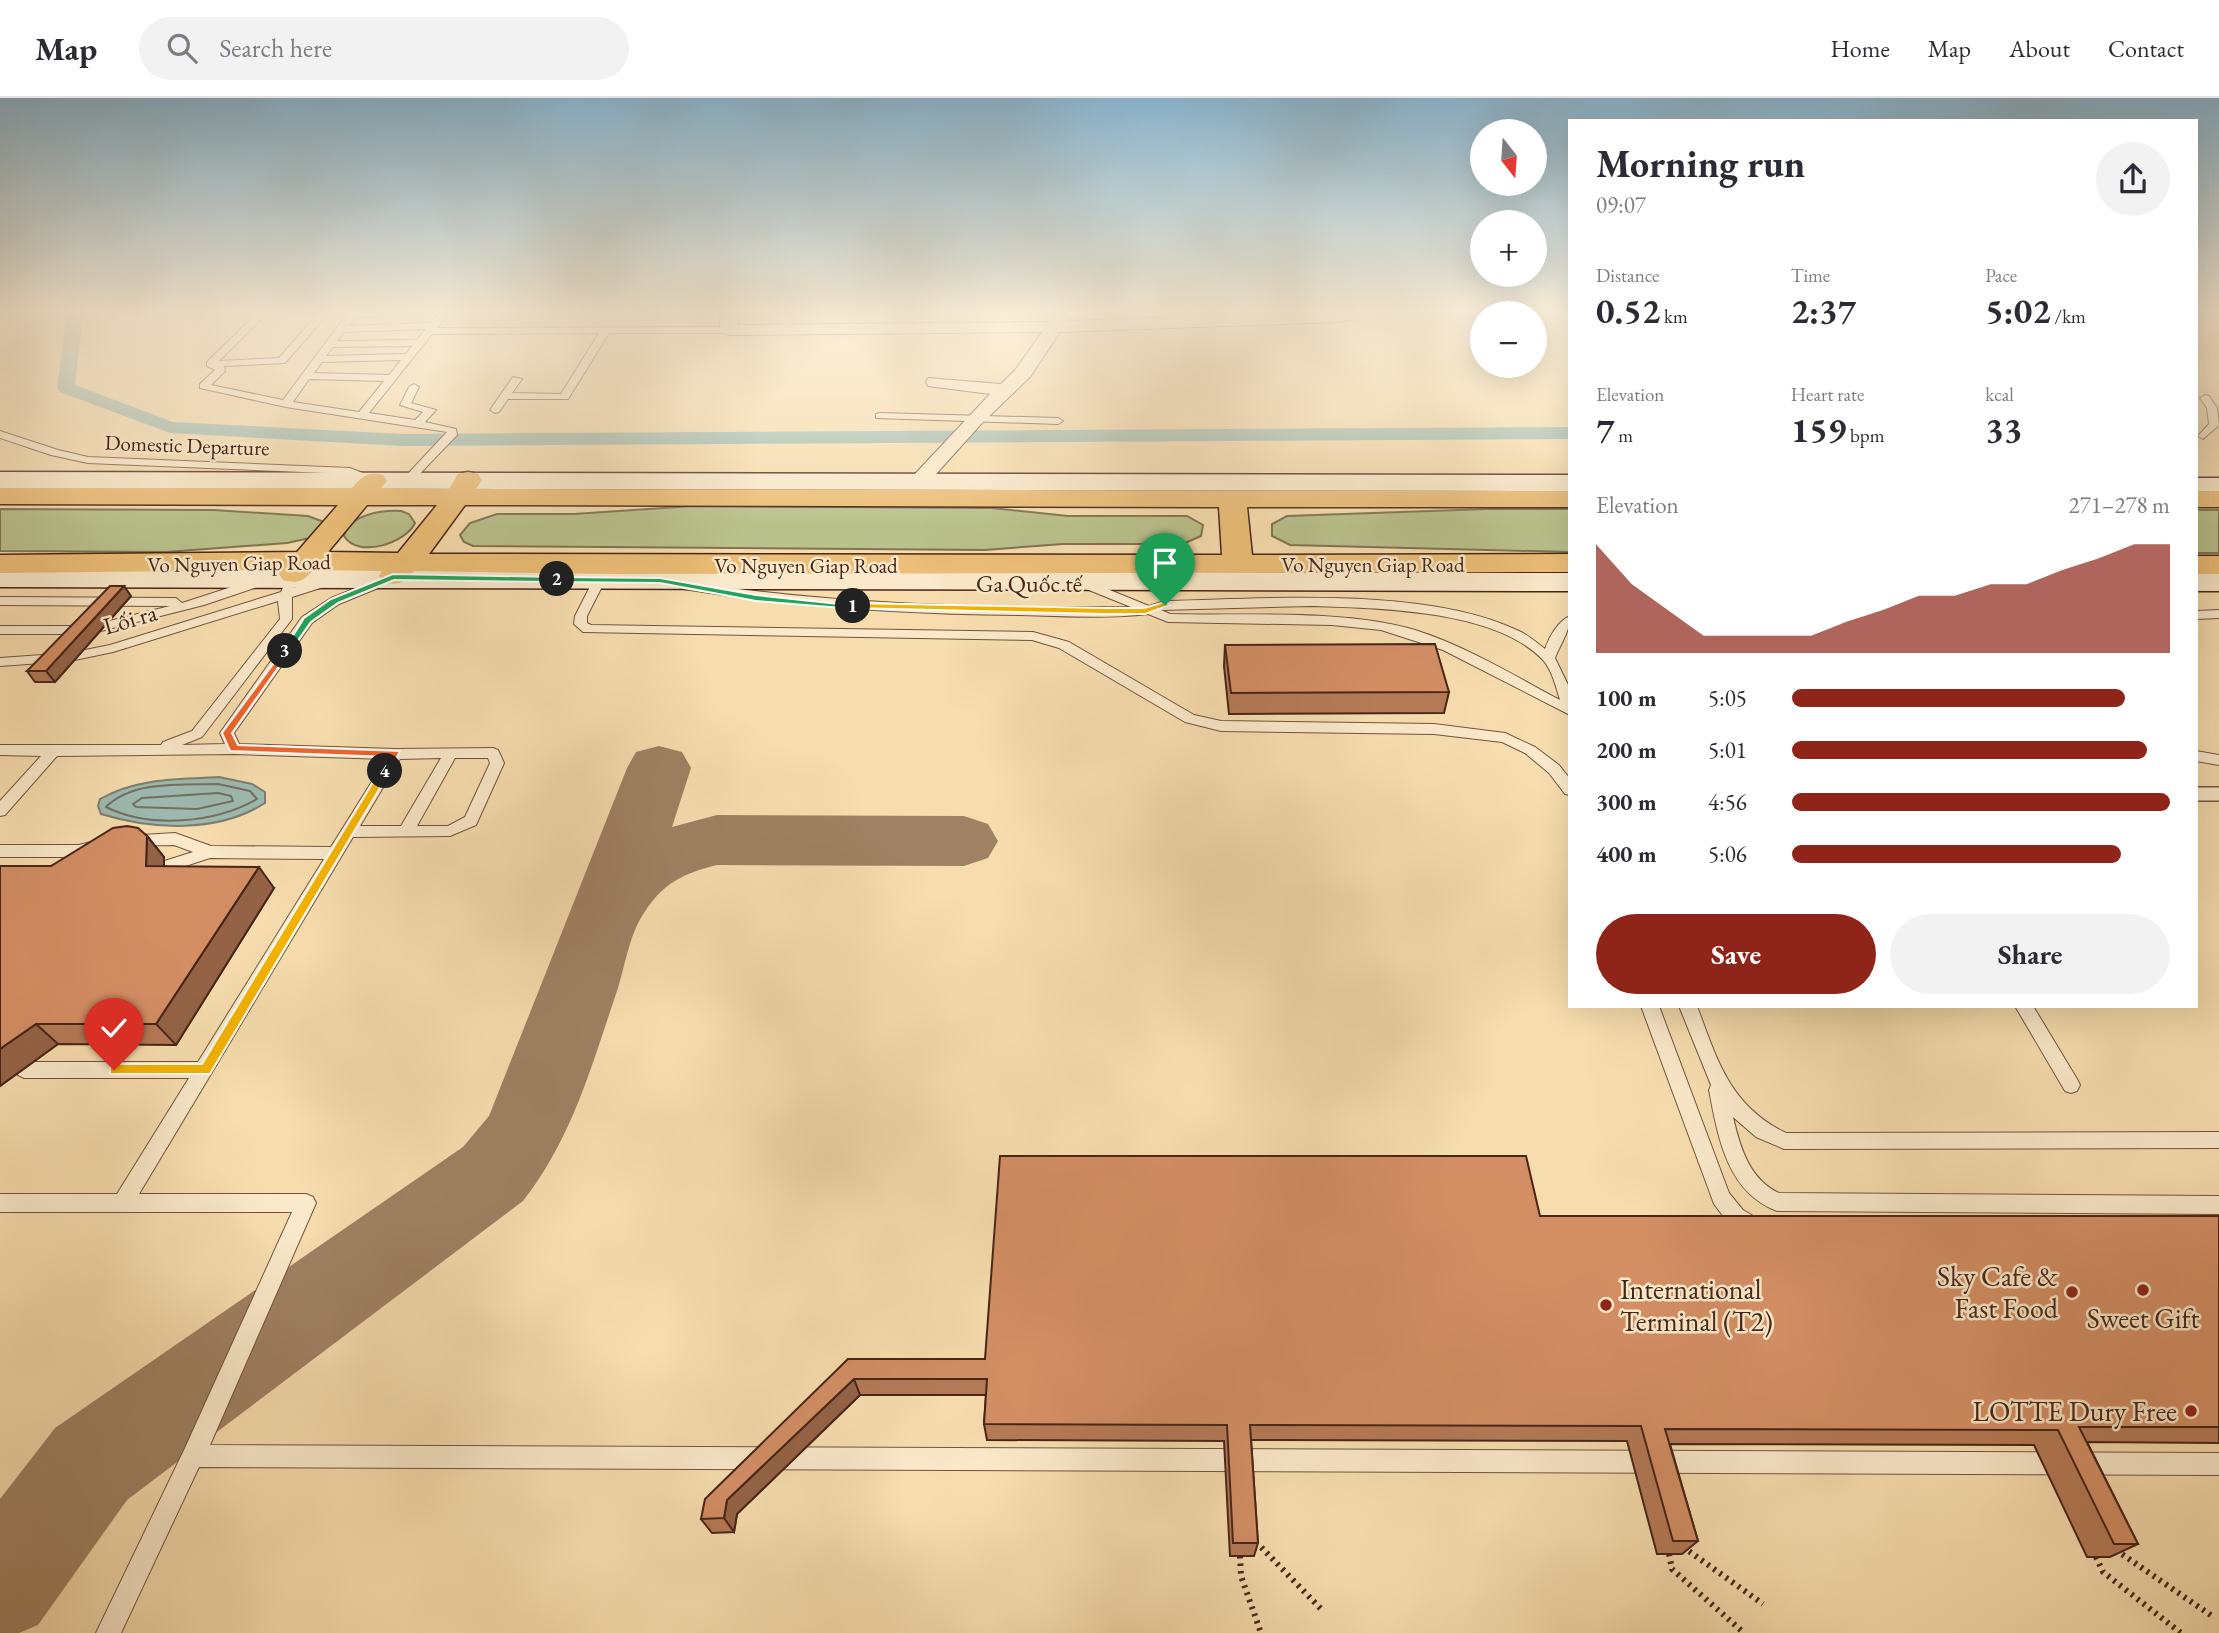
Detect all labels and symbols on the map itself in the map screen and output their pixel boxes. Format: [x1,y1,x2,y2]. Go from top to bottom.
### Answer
north arrow [1470,119,1547,196]
street label: Domestic Departure [104,429,270,461]
pin [1135,533,1195,605]
street label: Vo Nguyen Giap Road [147,548,331,578]
street label: Vo Nguyen Giap Road [1281,551,1465,578]
street label: Vo Nguyen Giap Road [714,552,898,579]
pin: 2 [540,561,574,596]
street label: Ga Quốc tế [976,568,1083,599]
pin: 1 [836,588,870,624]
street label: Lối ra [100,597,161,641]
pin: 3 [268,634,302,668]
pin: 4 [368,754,402,788]
pin [84,998,144,1070]
place label: Sky Cafe & Fast Food [1937,1258,2059,1326]
place label: International Terminal (T2) [1620,1271,1773,1339]
marker: Sweet Gift [2135,1282,2151,1298]
marker: Sky Cafe & Fast Food [2064,1284,2080,1300]
marker: International Terminal (T2) [1598,1297,1614,1313]
place label: Sweet Gift [2087,1300,2199,1336]
place label: LOTTE Dury Free [1973,1393,2177,1429]
marker: LOTTE Dury Free [2183,1403,2199,1419]

